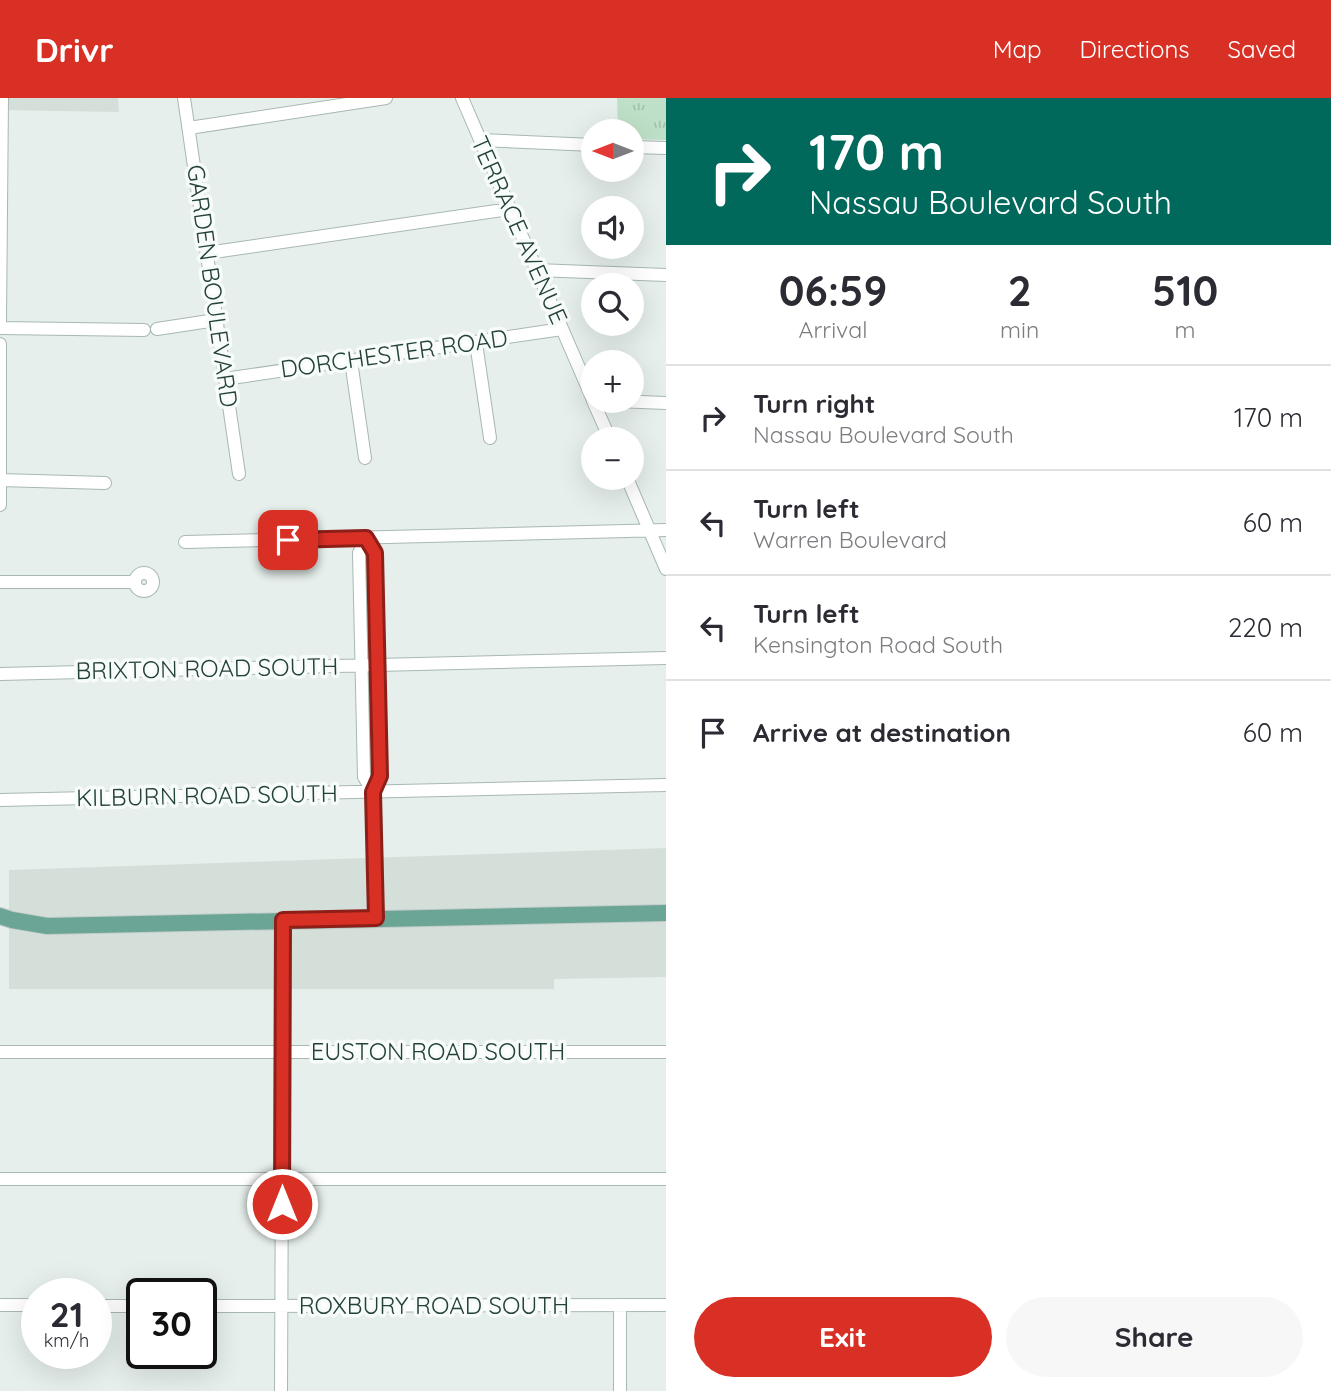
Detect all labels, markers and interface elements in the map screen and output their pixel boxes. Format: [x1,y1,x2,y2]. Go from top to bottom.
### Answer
text: Drivr [35,29,114,70]
text: Map [993,34,1042,64]
text: Directions [1080,34,1190,64]
text: Saved [1228,34,1296,64]
north arrow [581,119,644,182]
map controls [581,119,644,490]
text: 170 m [809,121,944,182]
icon: right [694,126,785,217]
street label: TERRACE AVENUE [465,131,575,328]
street label: GARDEN BOULEVARD [181,163,245,409]
text: Nassau Boulevard South [809,182,1172,222]
button: sound [581,196,644,259]
text: 06:59 [779,264,887,317]
text: 2 [1008,264,1032,317]
text: 510 [1152,264,1218,317]
button: search [581,273,644,336]
text: Arrival [799,315,867,344]
text: min [1000,315,1039,344]
text: m [1175,315,1196,344]
street label: DORCHESTER ROAD [278,322,509,384]
button: + [581,350,644,413]
text: Turn right [753,387,875,420]
icon: right [694,399,732,437]
text: 170 m [1234,401,1303,434]
text: Nassau Boulevard South [753,420,1014,449]
button: − [581,427,644,490]
text: Turn left [753,492,860,525]
icon: left [694,504,732,542]
text: 60 m [1243,506,1303,539]
pin [258,510,318,570]
icon: arrive [269,521,307,559]
text: Warren Boulevard [753,525,947,554]
text: Turn left [753,597,860,630]
icon: left [694,609,732,647]
text: 220 m [1228,611,1303,644]
text: Kensington Road South [753,630,1003,659]
street label: BRIXTON ROAD SOUTH [75,651,339,685]
icon: arrive [694,714,732,752]
text: Arrive at destination [753,716,1011,749]
text: 60 m [1243,716,1303,749]
street label: KILBURN ROAD SOUTH [76,778,338,812]
street label: EUSTON ROAD SOUTH [311,1036,565,1066]
position arrow [245,1167,319,1241]
speed limit sign: 30 [126,1278,217,1369]
street label: ROXBURY ROAD SOUTH [299,1290,569,1320]
text: 21 [50,1292,83,1336]
button: Exit [694,1297,992,1377]
button: Share [1006,1297,1303,1377]
text: km/h [44,1329,89,1352]

